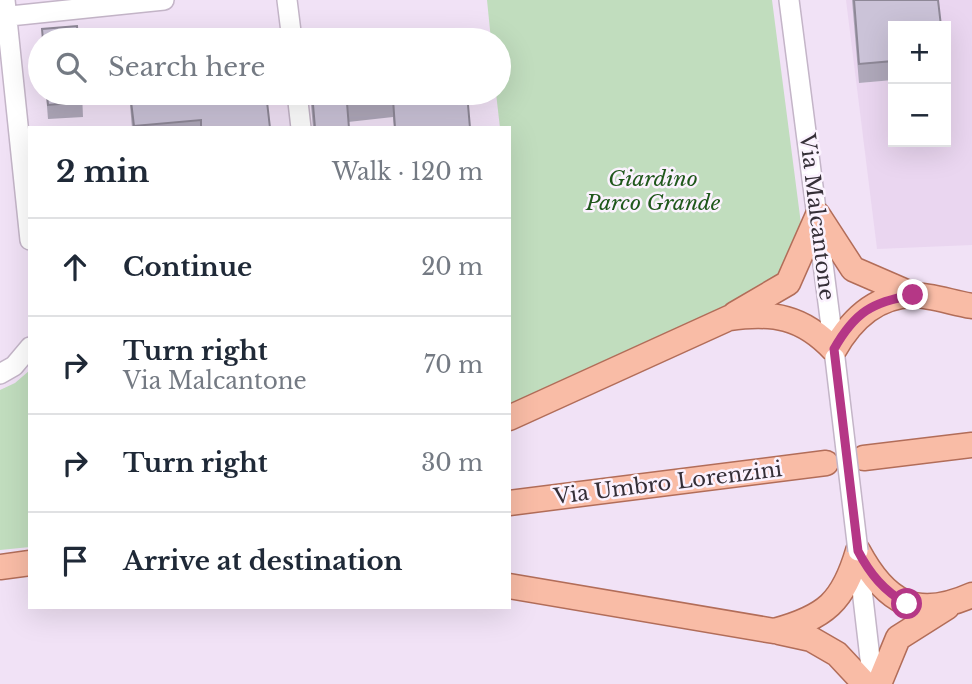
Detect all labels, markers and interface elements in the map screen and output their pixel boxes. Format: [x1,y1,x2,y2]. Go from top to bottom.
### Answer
map controls [888,21,951,147]
button: + [888,21,951,84]
search box [28,28,511,105]
icon: search [52,48,90,86]
text: Search here [108,51,265,83]
button: − [888,84,951,147]
street label: Via Malcantone [794,131,840,302]
text: 2 min [56,153,149,190]
text: Walk · 120 m [332,158,483,186]
park label: Giardino Parco Grande [585,166,721,216]
icon: ahead [56,248,94,286]
text: Continue [123,251,252,283]
text: 20 m [421,253,483,281]
route end [897,279,928,310]
text: Turn right [123,335,268,367]
icon: right [56,346,94,384]
text: 70 m [424,351,483,379]
text: Via Malcantone [123,367,307,395]
icon: right [56,444,94,482]
text: Turn right [123,447,268,479]
text: 30 m [421,449,483,477]
street label: Via Umbro Lorenzini [551,456,784,510]
icon: arrive [56,542,94,580]
text: Arrive at destination [123,545,403,577]
route start [891,588,922,619]

